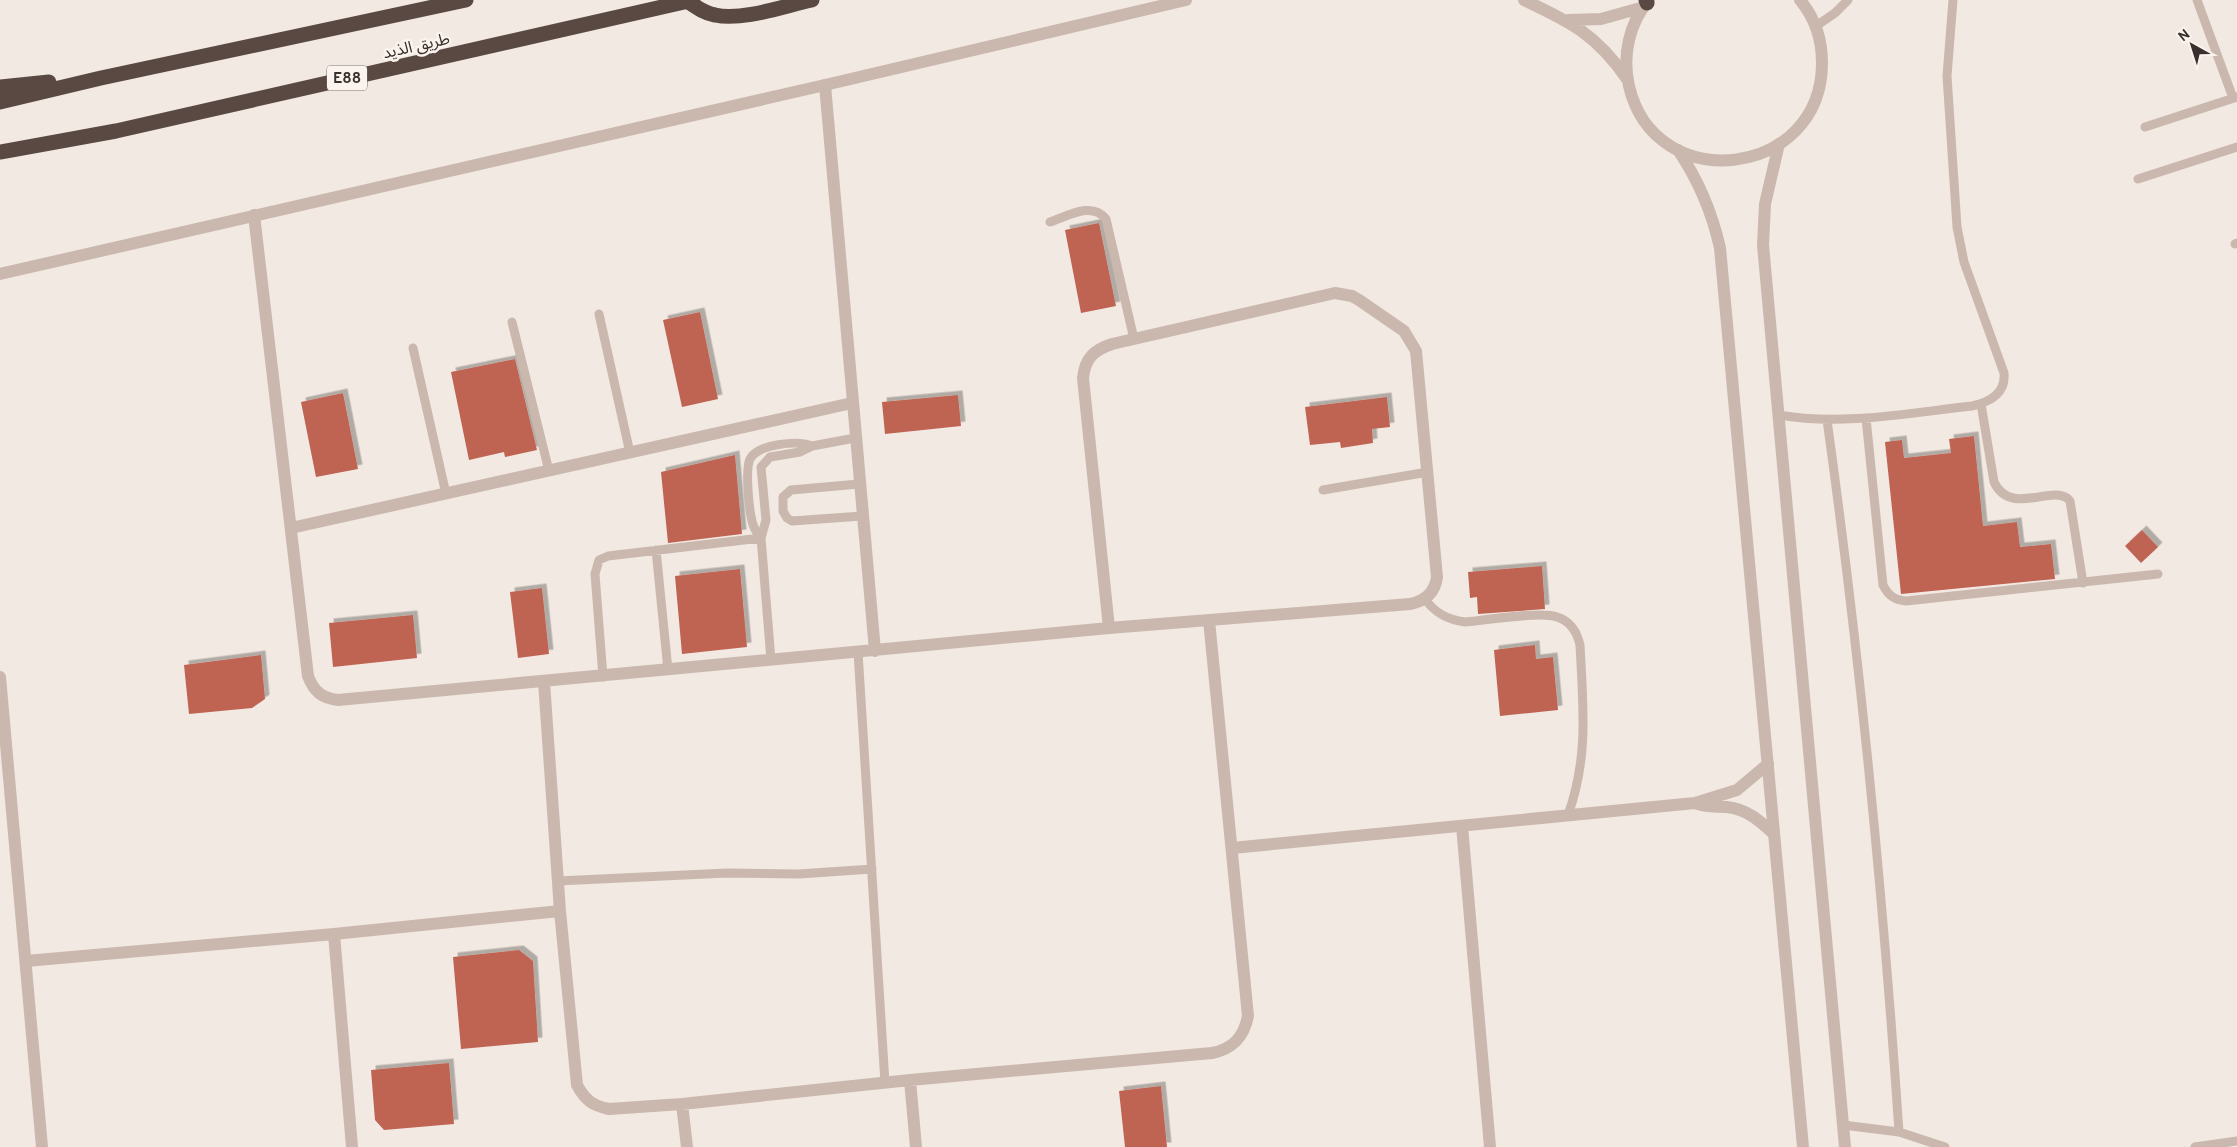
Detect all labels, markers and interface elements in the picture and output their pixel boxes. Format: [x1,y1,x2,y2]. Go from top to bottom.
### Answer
north arrow [2167,20,2217,70]
text: N [2176,26,2194,46]
street label: طريق الذيد [381,30,452,64]
road number: E88 [327,66,367,90]

